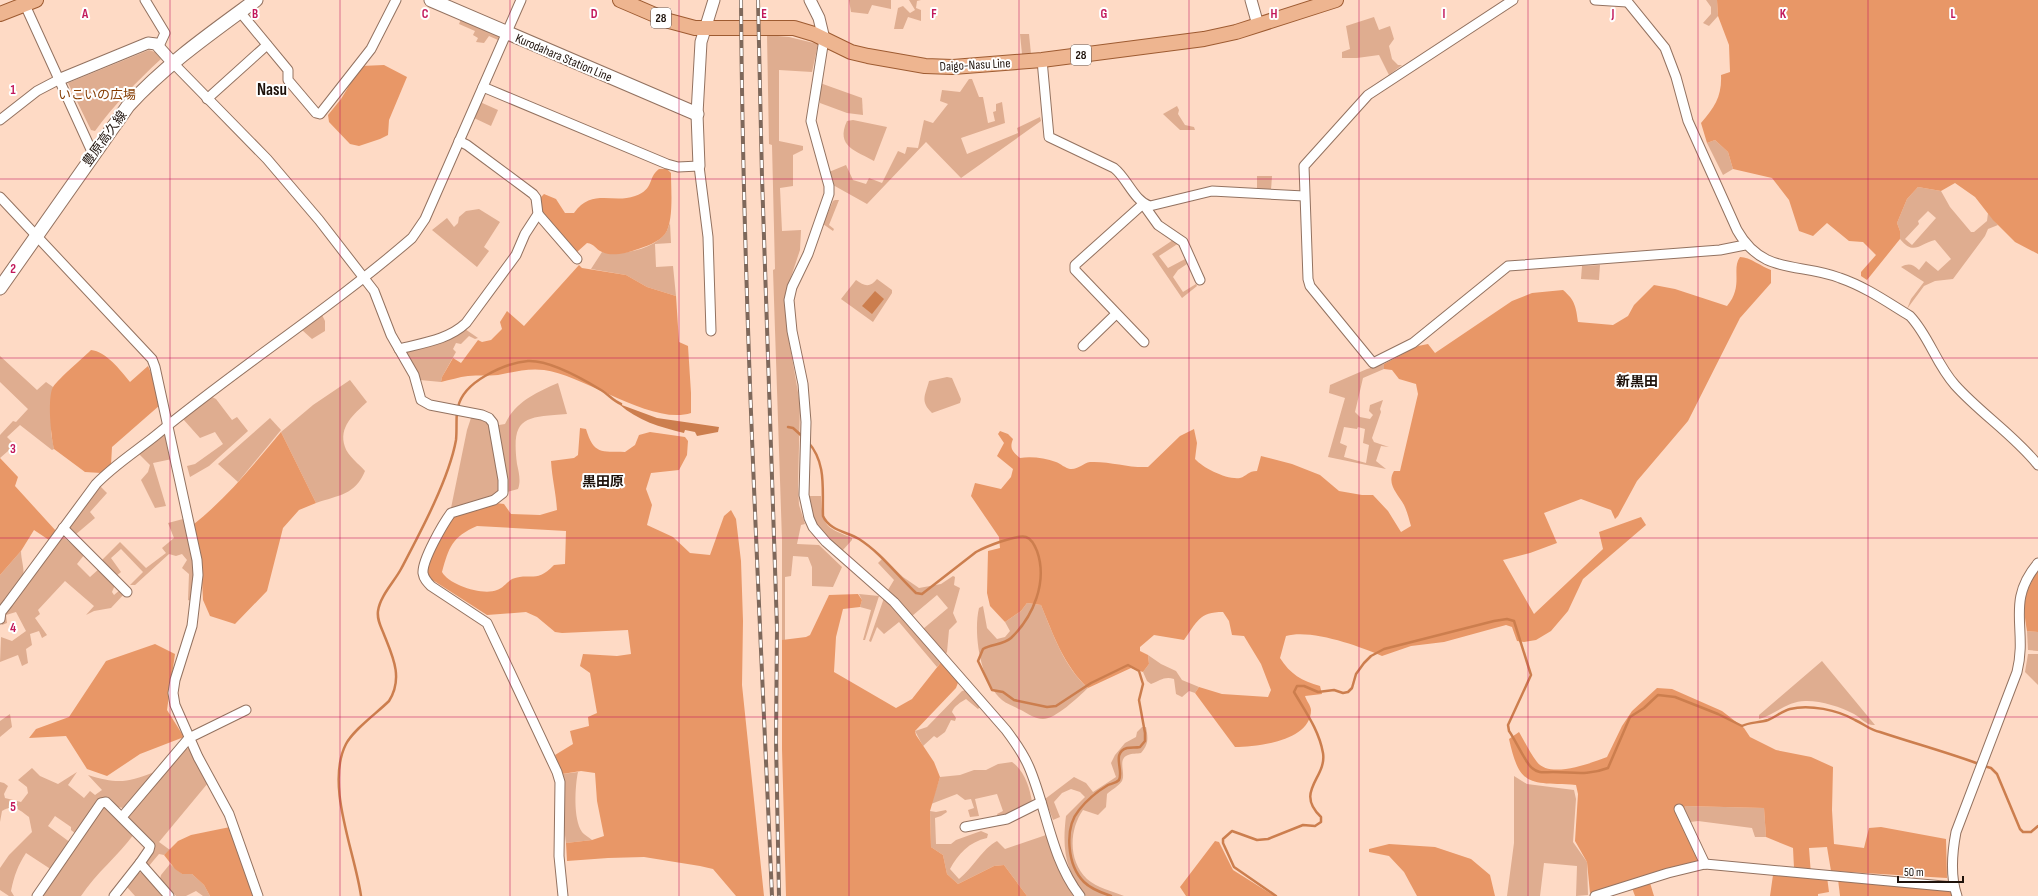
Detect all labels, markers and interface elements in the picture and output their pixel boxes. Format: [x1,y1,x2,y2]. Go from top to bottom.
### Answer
text: A [81,6,89,22]
text: B [252,6,258,22]
text: C [422,6,429,22]
text: D [591,6,598,22]
text: E [761,6,767,22]
text: F [931,6,937,22]
text: G [1101,6,1108,22]
text: H [1271,6,1278,22]
text: I [1443,6,1446,22]
text: J [1611,6,1615,22]
text: K [1780,6,1787,22]
text: L [1950,6,1956,22]
road number: 28 [651,8,671,28]
street label: Kurodahara Station Line [513,30,614,86]
road number: 28 [1071,45,1091,65]
street label: Daigo-Nasu Line [939,55,1011,75]
district label: Nasu [257,80,287,100]
text: 1 [10,82,16,98]
park label: いこいの広場 [58,87,136,103]
street label: 豊原高久線 [79,108,130,170]
text: 2 [10,261,16,277]
district label: 新黒田 [1616,373,1658,390]
text: 3 [10,441,16,457]
district label: 黒田原 [582,473,624,490]
text: 4 [10,620,16,636]
text: 5 [10,799,16,815]
scale bar [1898,858,1963,884]
text: 50 m [1904,865,1924,880]

